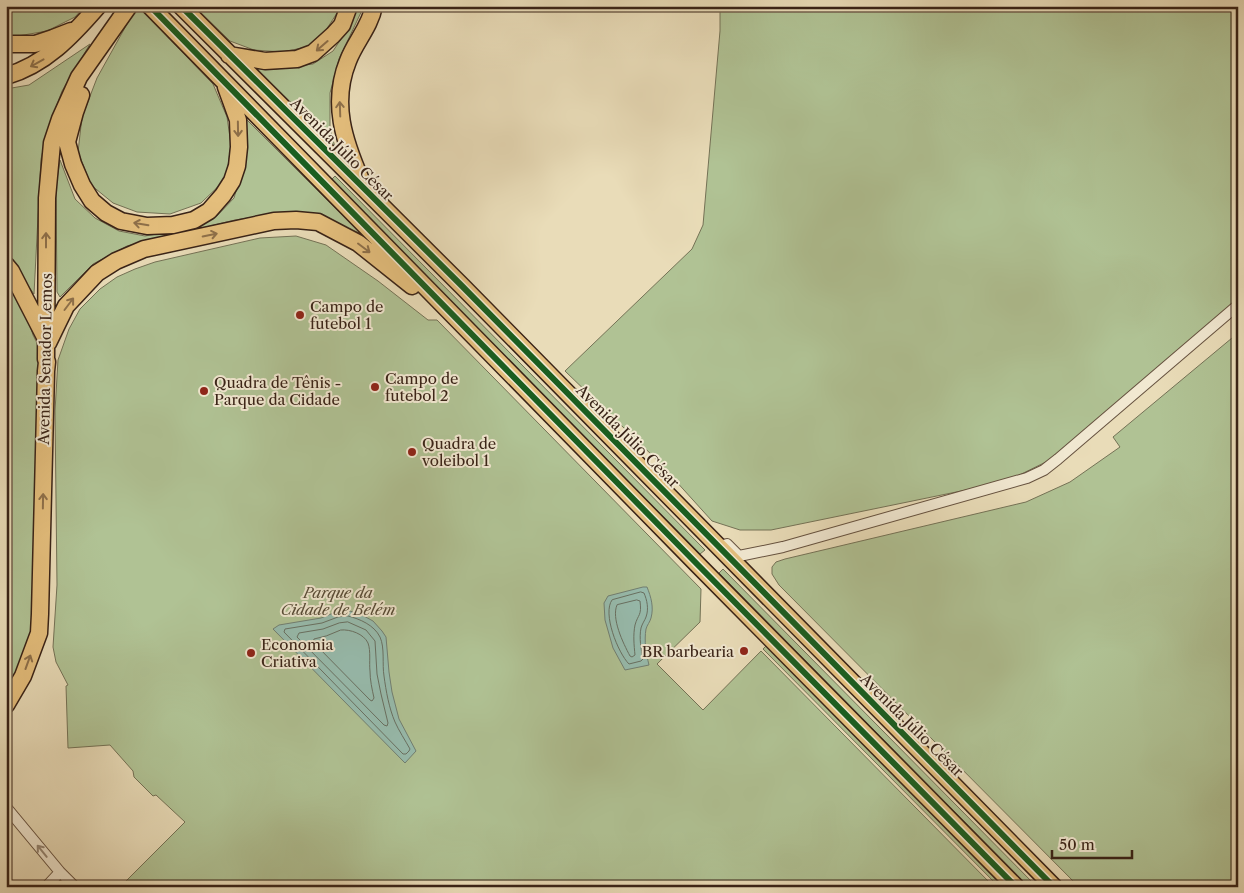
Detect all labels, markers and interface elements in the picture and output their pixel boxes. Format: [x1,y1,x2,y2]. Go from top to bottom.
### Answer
one-way arrow [315,40,328,51]
one-way arrow [29,58,44,68]
street label: Avenida Júlio César [286,93,398,205]
one-way arrow [336,101,345,117]
one-way arrow [233,120,243,136]
one-way arrow [133,219,149,229]
one-way arrow [201,230,217,239]
one-way arrow [41,232,51,248]
one-way arrow [357,243,371,253]
street label: Avenida Senador Lemos [34,273,56,446]
place label: Campo de futebol 1 [310,297,383,333]
one-way arrow [63,298,74,311]
marker: Campo de futebol 1 [294,309,306,321]
place label: Campo de futebol 2 [385,369,458,405]
place label: Quadra de Tênis - Parque da Cidade [214,373,341,409]
street label: Avenida Júlio César [572,380,684,492]
marker: Campo de futebol 2 [369,381,381,393]
marker: Quadra de Tênis - Parque da Cidade [198,385,210,397]
place label: Quadra de voleibol 1 [421,434,496,470]
marker: Quadra de voleibol 1 [406,446,418,458]
one-way arrow [38,494,47,510]
park label: Parque da Cidade de Belém [281,583,395,619]
place label: Economia Criativa [261,635,334,671]
place label: BR barbearia [642,642,734,661]
marker: BR barbearia [738,645,750,657]
marker: Economia Criativa [245,647,257,659]
one-way arrow [24,655,33,670]
street label: Avenida Júlio César [856,669,968,781]
scale bar [1052,828,1132,860]
text: 50 m [1059,835,1095,854]
one-way arrow [37,844,48,857]

